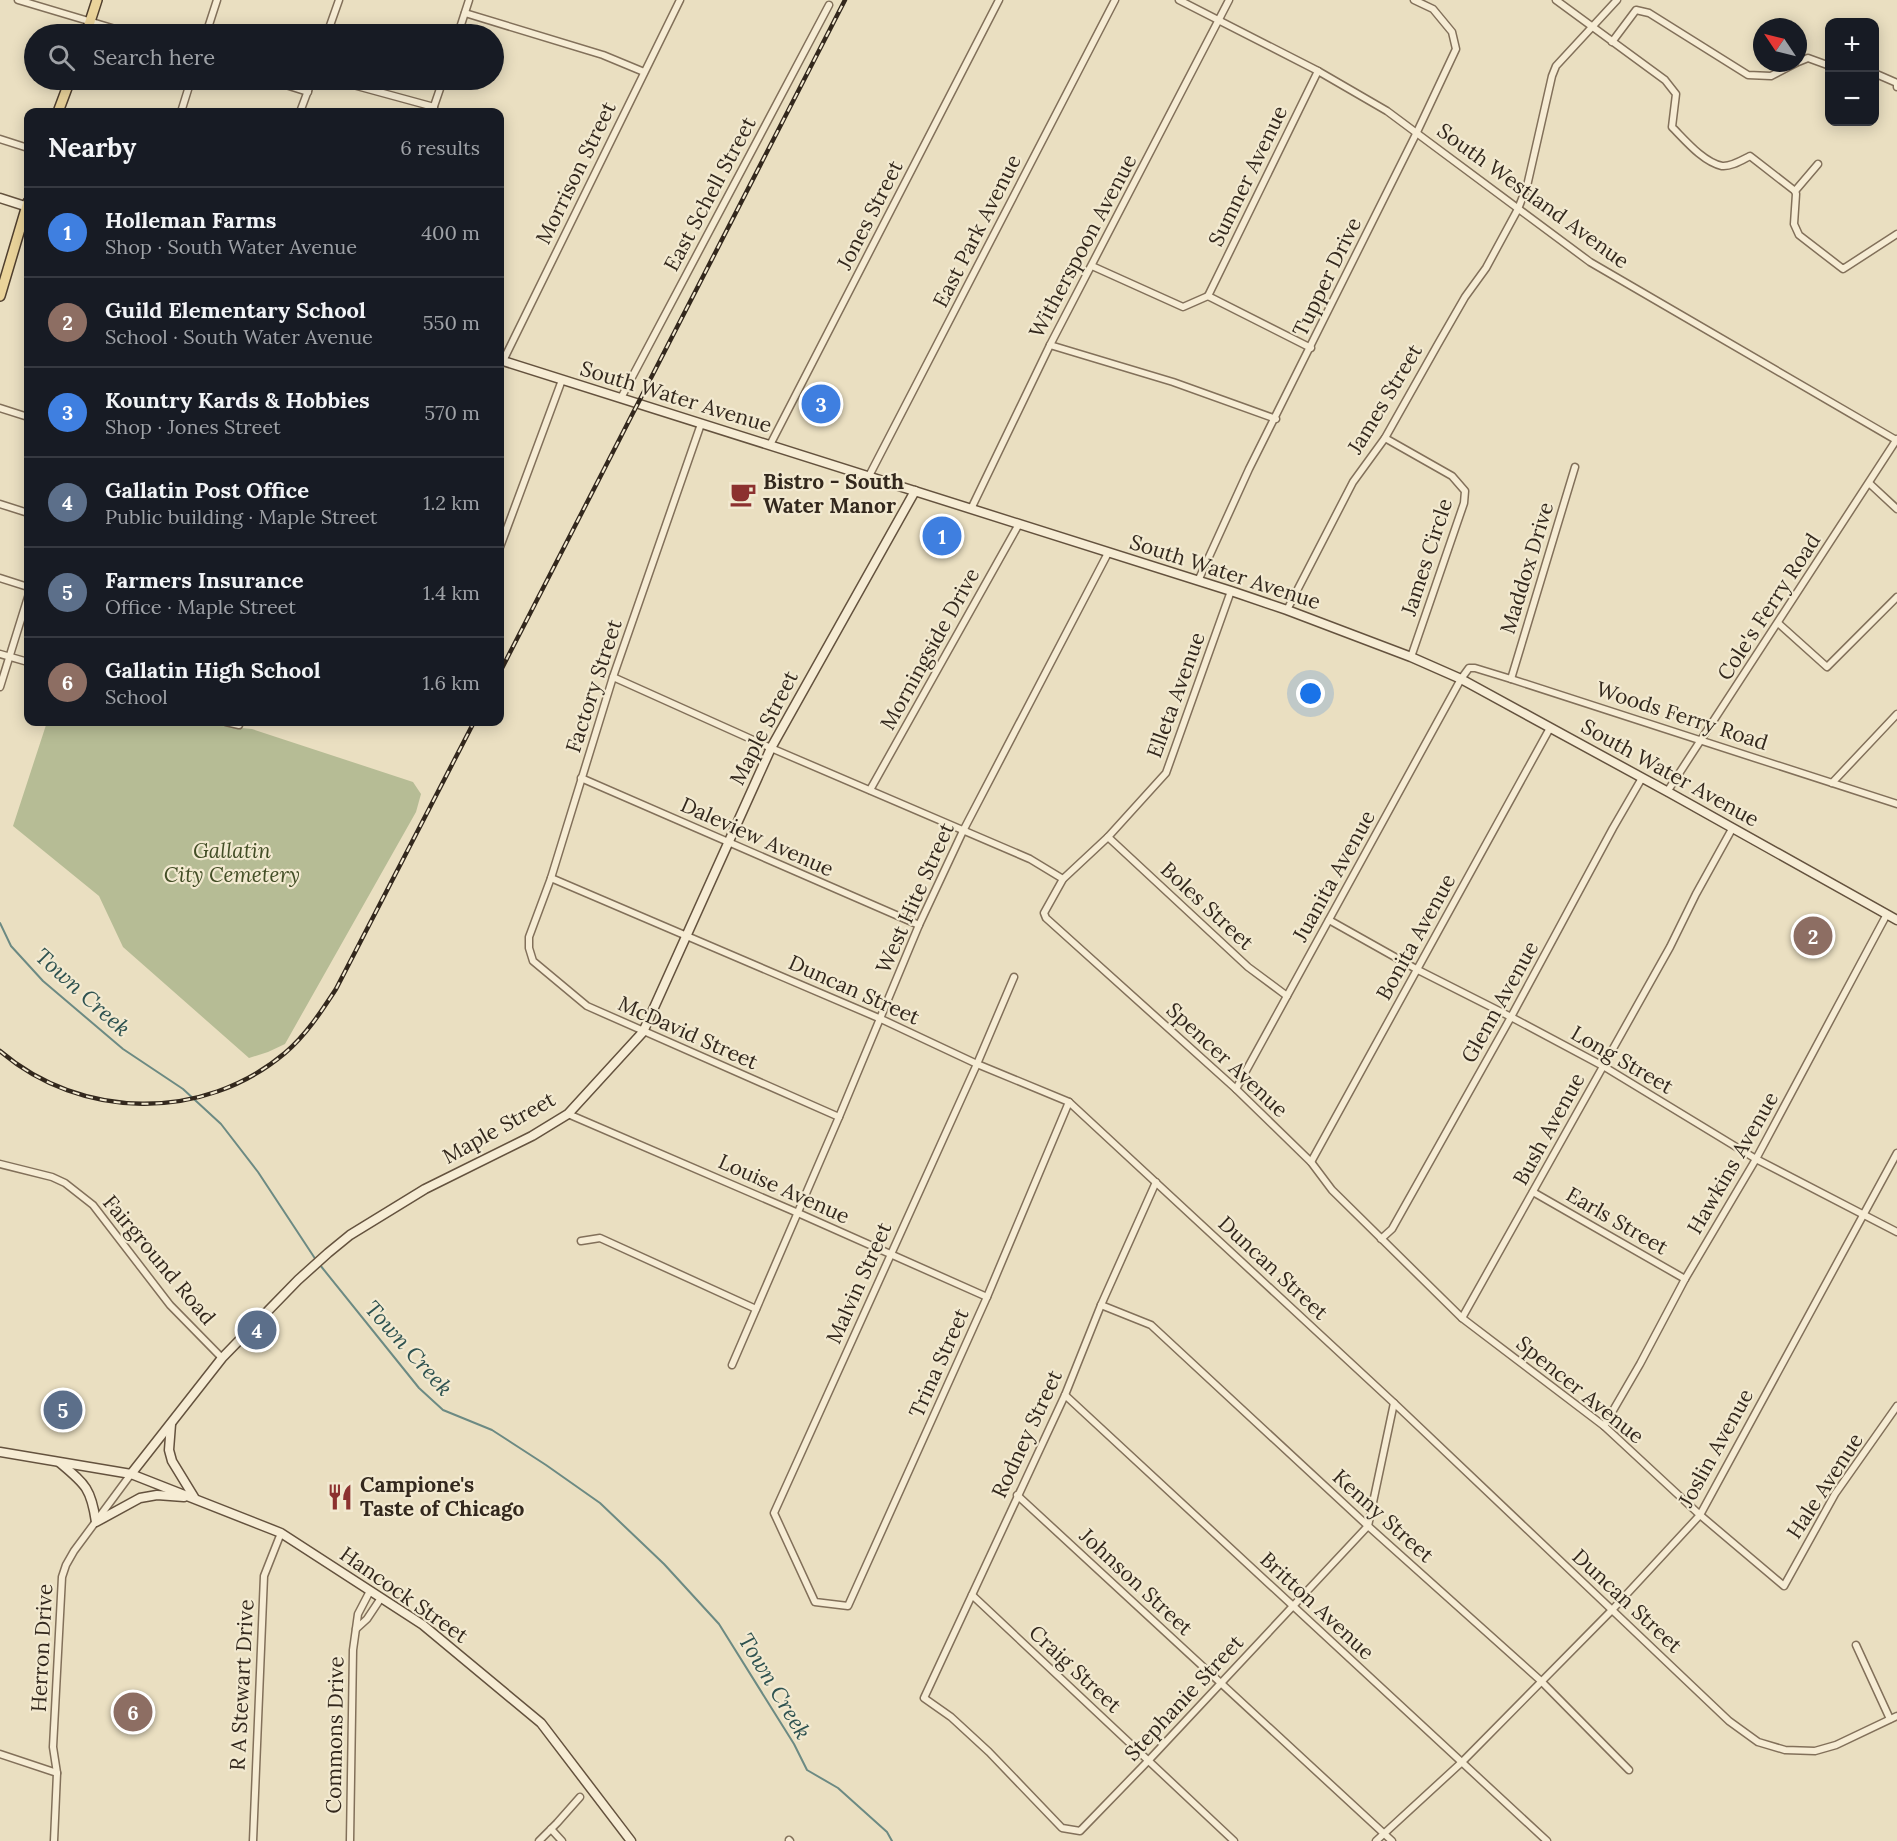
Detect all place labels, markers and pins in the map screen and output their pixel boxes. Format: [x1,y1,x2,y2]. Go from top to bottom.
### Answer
pin: 3 [802,382,840,426]
place label: Bistro - South Water Manor [763,468,904,519]
cafe icon: Bistro - South Water Manor [728,479,758,509]
pin: 1 [922,514,962,558]
pin: 2 [1794,914,1832,958]
pin: 4 [238,1308,276,1352]
pin: 5 [44,1388,82,1432]
place label: Campione's Taste of Chicago [360,1471,525,1522]
restaurant icon: Campione's Taste of Chicago [325,1482,355,1512]
pin: 6 [114,1690,152,1734]

